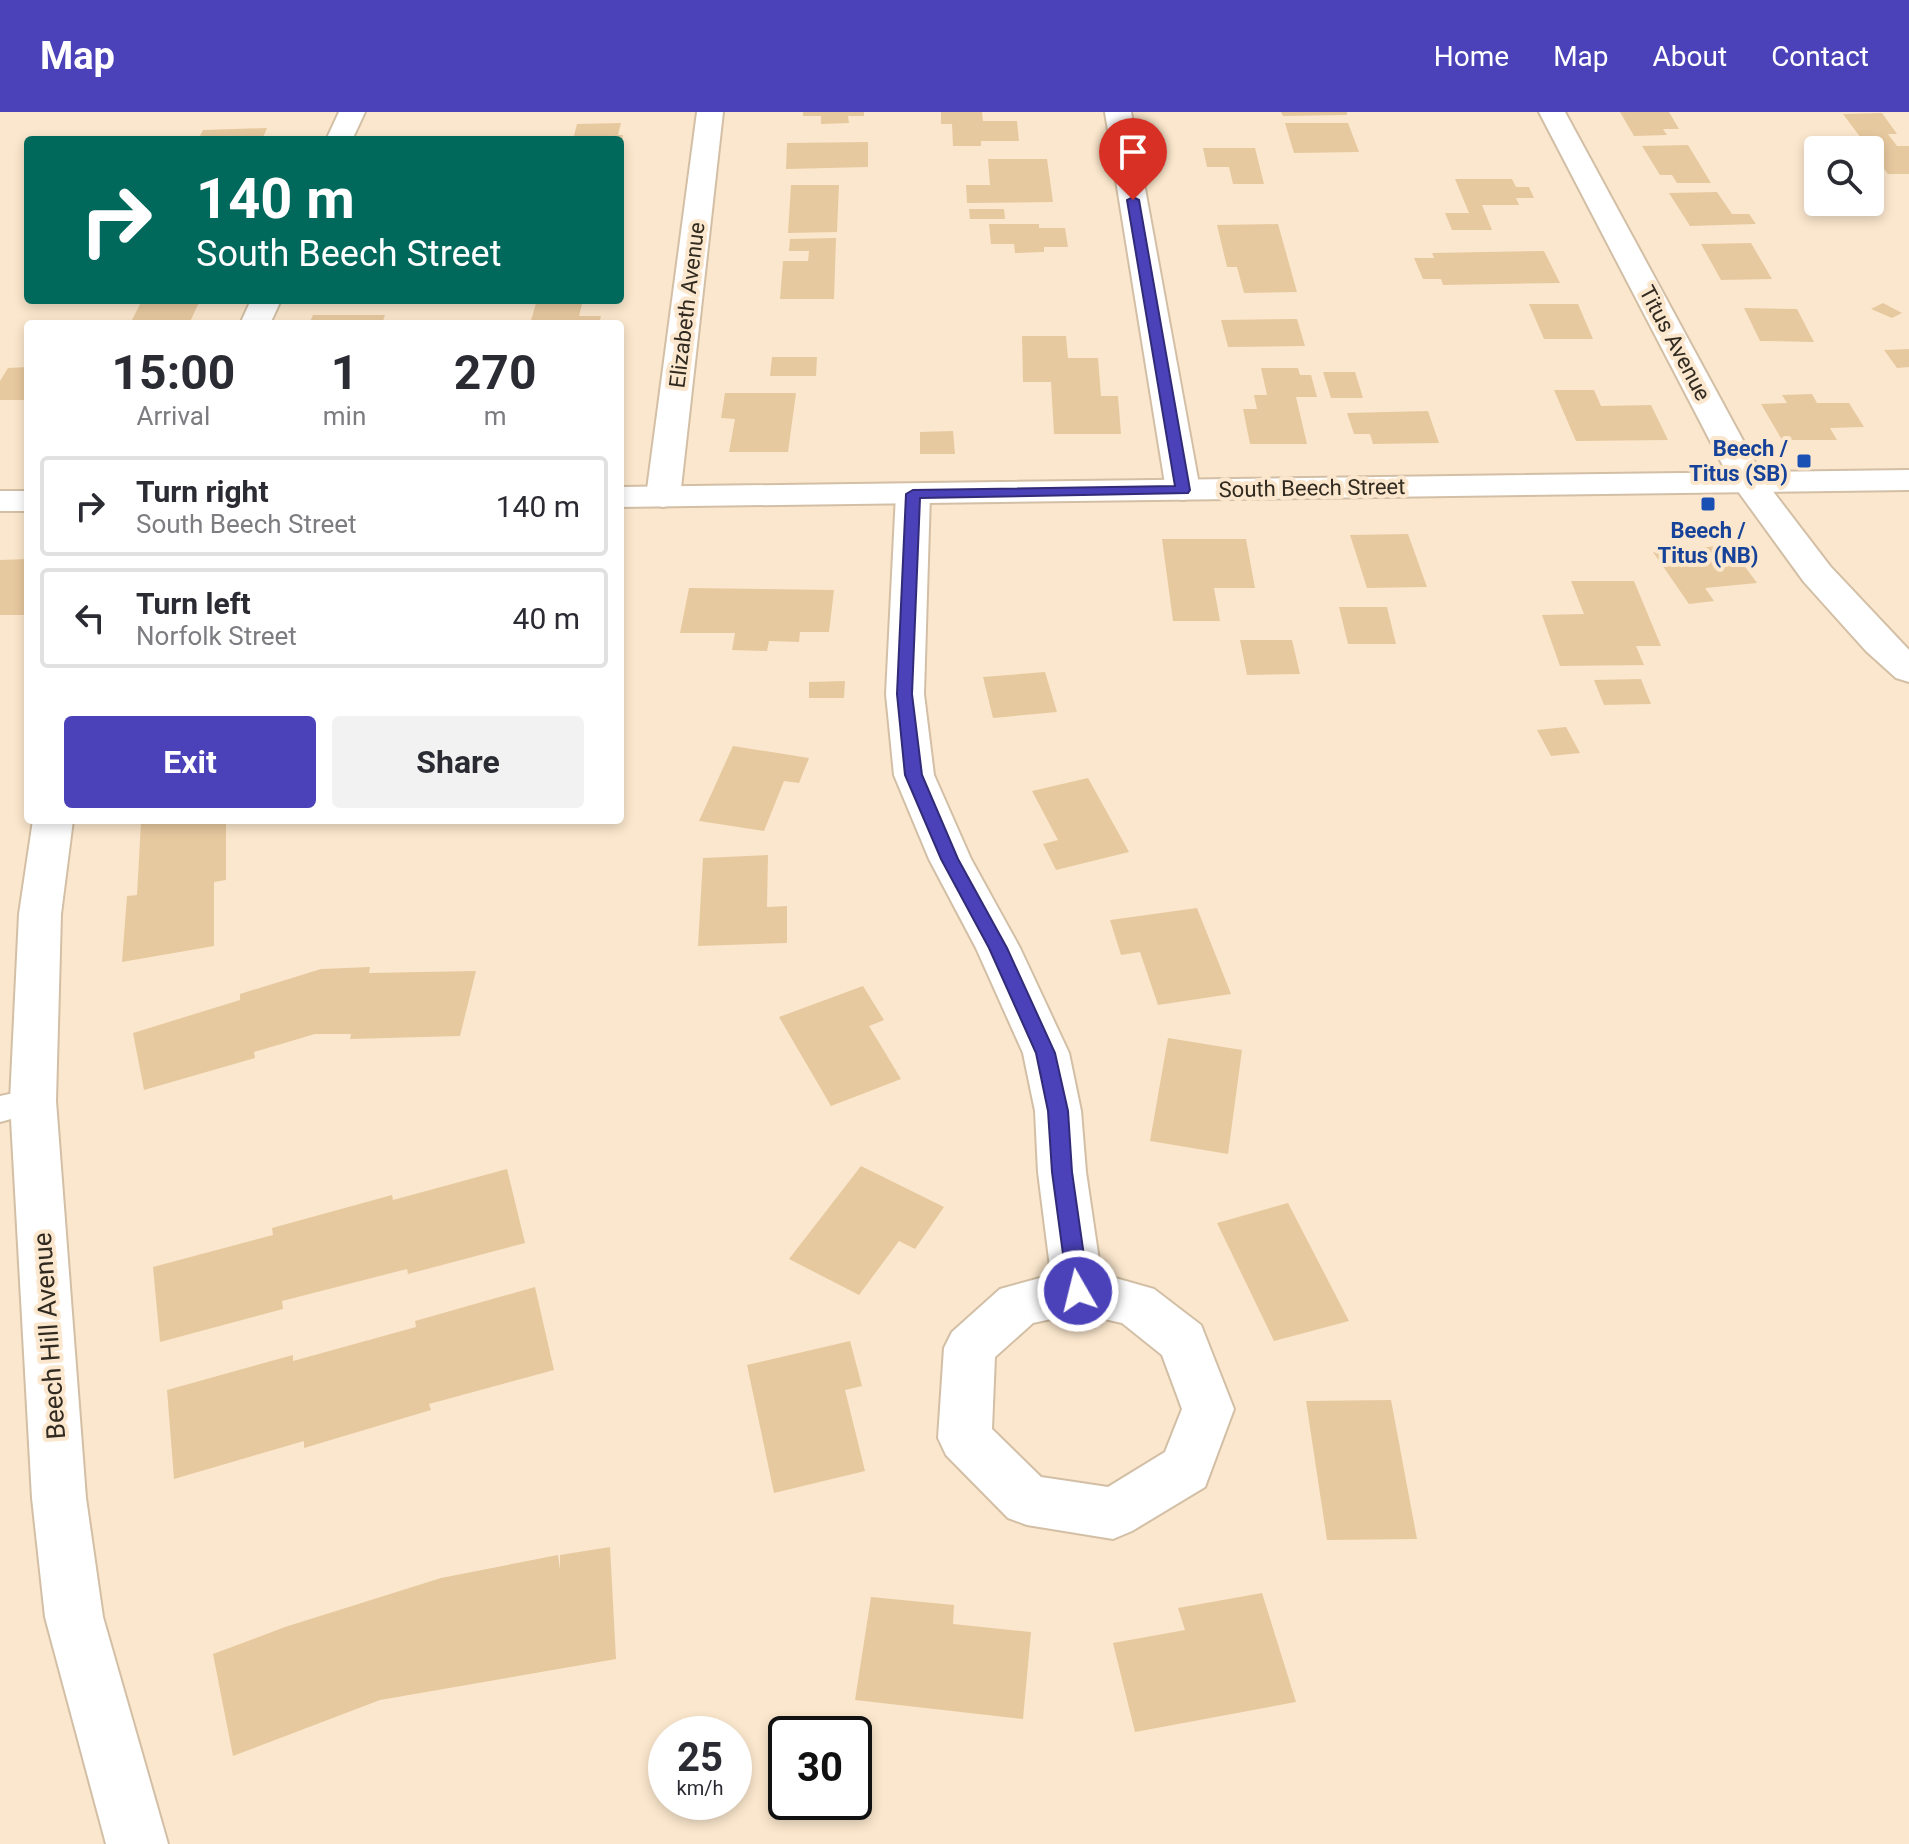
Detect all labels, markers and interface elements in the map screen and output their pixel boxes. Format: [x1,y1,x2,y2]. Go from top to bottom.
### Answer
text: Map [40,34,115,78]
text: Home [1434,40,1509,73]
text: Map [1553,40,1609,73]
text: About [1653,40,1727,73]
text: Contact [1771,40,1869,73]
pin [1099,118,1167,200]
icon: arrive [1111,130,1155,174]
map controls [1804,136,1884,216]
button: search [1804,136,1884,216]
text: 140 m [196,166,355,232]
icon: right [64,168,168,272]
street label: Elizabeth Avenue [664,221,710,389]
text: South Beech Street [196,233,501,275]
street label: Titus Avenue [1634,281,1716,405]
text: 15:00 [112,344,235,401]
text: 1 [331,344,358,401]
text: 270 [454,344,536,401]
text: Arrival [137,401,210,431]
text: min [323,401,366,431]
text: m [484,401,507,431]
place label: Beech / Titus (SB) [1689,436,1788,486]
marker: Beech / Titus (SB) [1795,452,1813,470]
text: Turn right [136,474,269,509]
street label: South Beech Street [1218,474,1406,502]
icon: right [68,484,112,528]
text: 140 m [496,489,580,524]
marker: Beech / Titus (NB) [1699,495,1717,513]
text: South Beech Street [136,509,357,539]
place label: Beech / Titus (NB) [1658,518,1758,568]
text: Turn left [136,586,251,621]
icon: left [68,596,112,640]
text: 40 m [513,601,580,636]
text: Norfolk Street [136,621,297,651]
button: Exit [64,716,316,808]
button: Share [332,716,584,808]
street label: Beech Hill Avenue [27,1232,71,1440]
position arrow [1036,1249,1120,1333]
speed limit sign: 30 [768,1716,872,1820]
text: 25 [677,1734,723,1781]
text: km/h [677,1776,723,1800]

